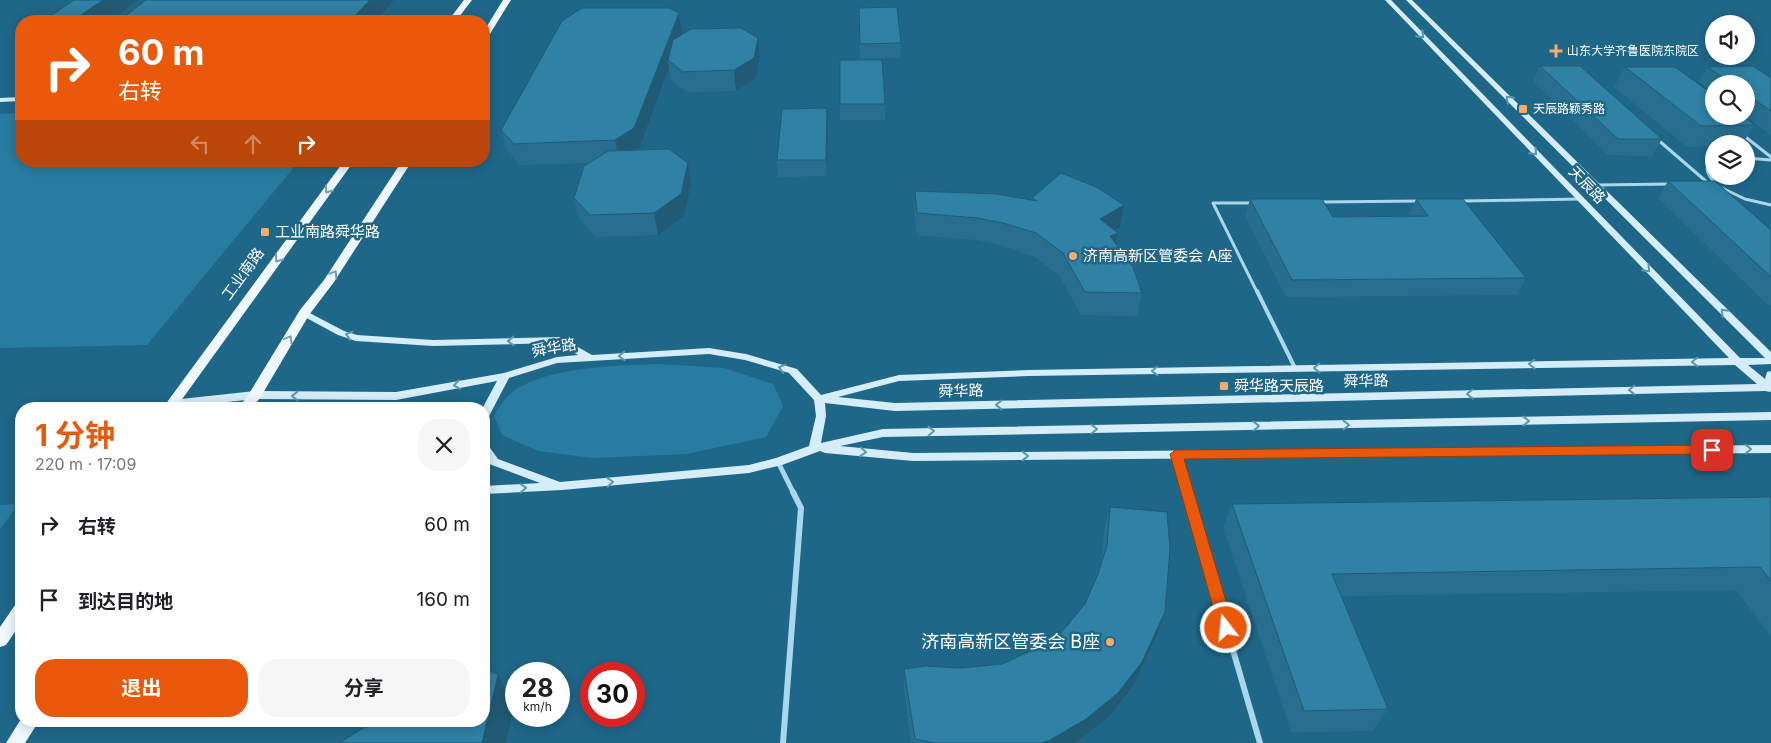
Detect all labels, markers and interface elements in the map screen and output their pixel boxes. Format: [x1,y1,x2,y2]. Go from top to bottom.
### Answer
map controls [1705,15,1755,185]
button: sound [1705,15,1755,65]
one-way arrow [1416,29,1425,38]
text: 60 m [118,31,205,73]
icon: right [35,35,100,100]
place label: 山东大学齐鲁医院东院区 [1567,43,1699,58]
marker: 山东大学齐鲁医院东院区 [1549,44,1563,58]
button: search [1705,75,1755,125]
text: 右转 [118,78,162,104]
one-way arrow [1506,96,1515,105]
place label: 天辰路颖秀路 [1533,101,1605,116]
marker: 天辰路颖秀路 [1517,103,1529,115]
icon: left [186,130,214,158]
icon: ahead [239,130,267,158]
icon: right [292,130,320,158]
button: layers [1705,135,1755,185]
one-way arrow [1529,146,1538,155]
street label: 天辰路 [1565,162,1610,207]
one-way arrow [325,184,334,194]
place label: 工业南路舜华路 [275,222,380,241]
marker: 工业南路舜华路 [259,226,271,238]
street label: 工业南路 [217,244,268,304]
place label: 济南高新区管委会 A座 [1083,246,1233,265]
marker: 济南高新区管委会 A座 [1067,250,1079,262]
one-way arrow [275,253,284,263]
one-way arrow [1642,263,1651,272]
one-way arrow [327,271,337,280]
one-way arrow [1721,309,1730,318]
one-way arrow [345,331,354,341]
street label: 舜华路 [530,334,578,361]
one-way arrow [507,335,515,346]
one-way arrow [282,336,292,345]
one-way arrow [617,351,625,361]
one-way arrow [1690,357,1698,367]
one-way arrow [1528,359,1536,369]
one-way arrow [1313,363,1320,373]
one-way arrow [778,364,787,374]
one-way arrow [1150,366,1158,376]
street label: 舜华路 [1343,371,1389,390]
place label: 舜华路天辰路 [1234,376,1324,395]
one-way arrow [452,379,461,390]
marker: 舜华路天辰路 [1218,380,1230,392]
street label: 舜华路 [938,381,984,400]
one-way arrow [1628,385,1636,395]
one-way arrow [1466,388,1474,399]
one-way arrow [291,390,299,401]
one-way arrow [995,400,1003,410]
one-way arrow [1522,416,1530,426]
text: 1 分钟 [35,417,115,453]
button: close [418,419,470,471]
one-way arrow [1342,420,1350,430]
one-way arrow [1253,421,1261,432]
one-way arrow [1090,424,1098,434]
one-way arrow [928,426,936,437]
pin [1691,429,1733,471]
icon: arrive [1698,436,1726,464]
one-way arrow [1744,444,1752,454]
one-way arrow [859,446,867,457]
one-way arrow [1022,451,1029,461]
text: 220 m · 17:09 [35,454,136,474]
one-way arrow [607,476,615,487]
one-way arrow [519,482,527,493]
icon: right [35,511,63,539]
text: 60 m [424,513,470,536]
text: 右转 [78,515,116,538]
icon: arrive [35,586,63,614]
text: 160 m [417,588,470,611]
text: 到达目的地 [78,590,173,613]
position arrow [1199,601,1251,653]
place label: 济南高新区管委会 B座 [921,631,1100,652]
marker: 济南高新区管委会 B座 [1104,636,1116,648]
button: 退出 [35,659,248,717]
button: 分享 [258,659,470,717]
speed limit sign: 30 [580,662,645,727]
text: 28 [521,673,554,703]
text: km/h [523,699,552,714]

